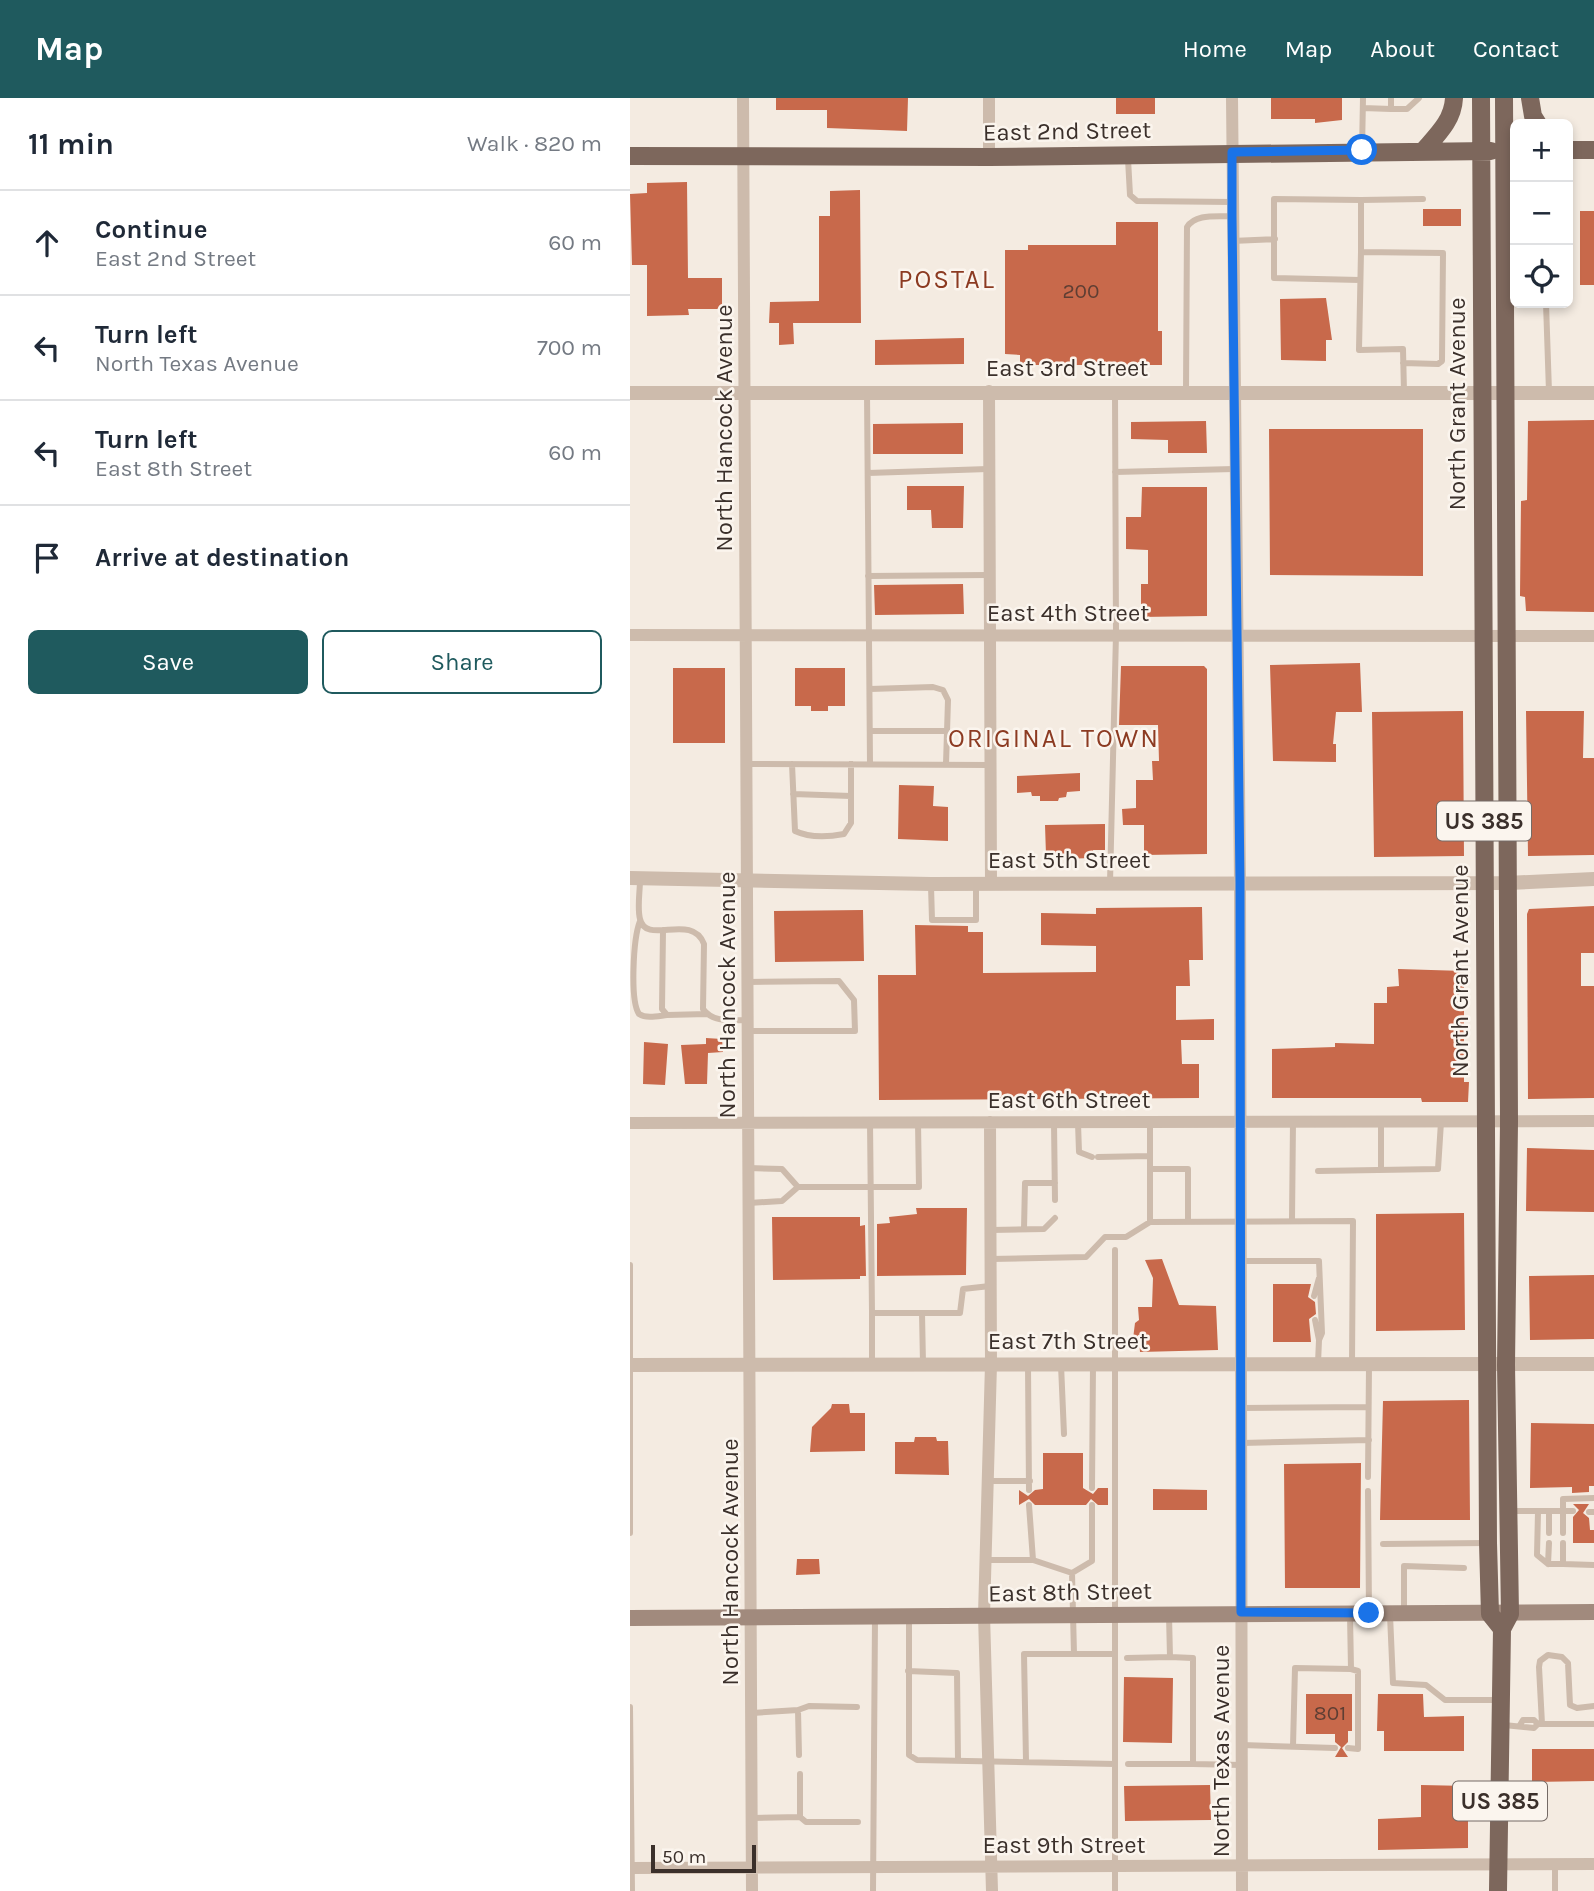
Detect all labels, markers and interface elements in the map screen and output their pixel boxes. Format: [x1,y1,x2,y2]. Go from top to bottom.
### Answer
text: Map [35,30,103,68]
text: Home [1183,35,1247,63]
text: Map [1285,35,1332,63]
text: About [1370,35,1435,63]
text: Contact [1473,35,1559,63]
street label: East 2nd Street [983,116,1151,146]
map controls [1510,119,1573,308]
button: + [1510,119,1573,182]
text: 11 min [28,126,114,162]
text: Walk · 820 m [467,130,602,157]
route start [1346,134,1377,165]
button: − [1510,182,1573,245]
text: Continue [95,214,207,245]
icon: ahead [28,224,66,262]
text: 60 m [548,229,602,256]
text: East 2nd Street [95,245,256,272]
button: locate [1510,245,1573,308]
district label: POSTAL [898,264,996,295]
house number: 200 [1062,279,1100,303]
street label: North Grant Avenue [1443,298,1471,510]
street label: North Hancock Avenue [710,304,738,552]
text: Turn left [95,319,197,350]
icon: left [28,329,66,367]
text: 700 m [537,334,602,361]
text: North Texas Avenue [95,350,299,377]
street label: East 3rd Street [986,354,1148,382]
text: Turn left [95,424,197,455]
icon: left [28,434,66,472]
text: 60 m [548,439,602,466]
text: East 8th Street [95,455,252,482]
icon: arrive [28,539,66,577]
text: Arrive at destination [95,542,349,573]
street label: East 4th Street [987,599,1149,627]
button: Save [28,630,308,694]
button: Share [322,630,602,694]
district label: ORIGINAL TOWN [948,723,1160,754]
road number: US 385 [1437,802,1531,841]
street label: East 5th Street [988,846,1150,874]
street label: North Grant Avenue [1446,865,1474,1077]
street label: North Hancock Avenue [713,871,741,1119]
street label: East 6th Street [988,1086,1150,1114]
street label: East 7th Street [988,1327,1148,1355]
street label: North Hancock Avenue [716,1438,744,1686]
street label: East 8th Street [988,1577,1152,1607]
route end [1353,1597,1384,1628]
street label: North Texas Avenue [1207,1645,1235,1857]
house number: 801 [1314,1701,1346,1725]
road number: US 385 [1453,1782,1547,1820]
street label: East 9th Street [982,1831,1146,1859]
scale bar [651,1842,756,1874]
text: 50 m [662,1846,706,1868]

